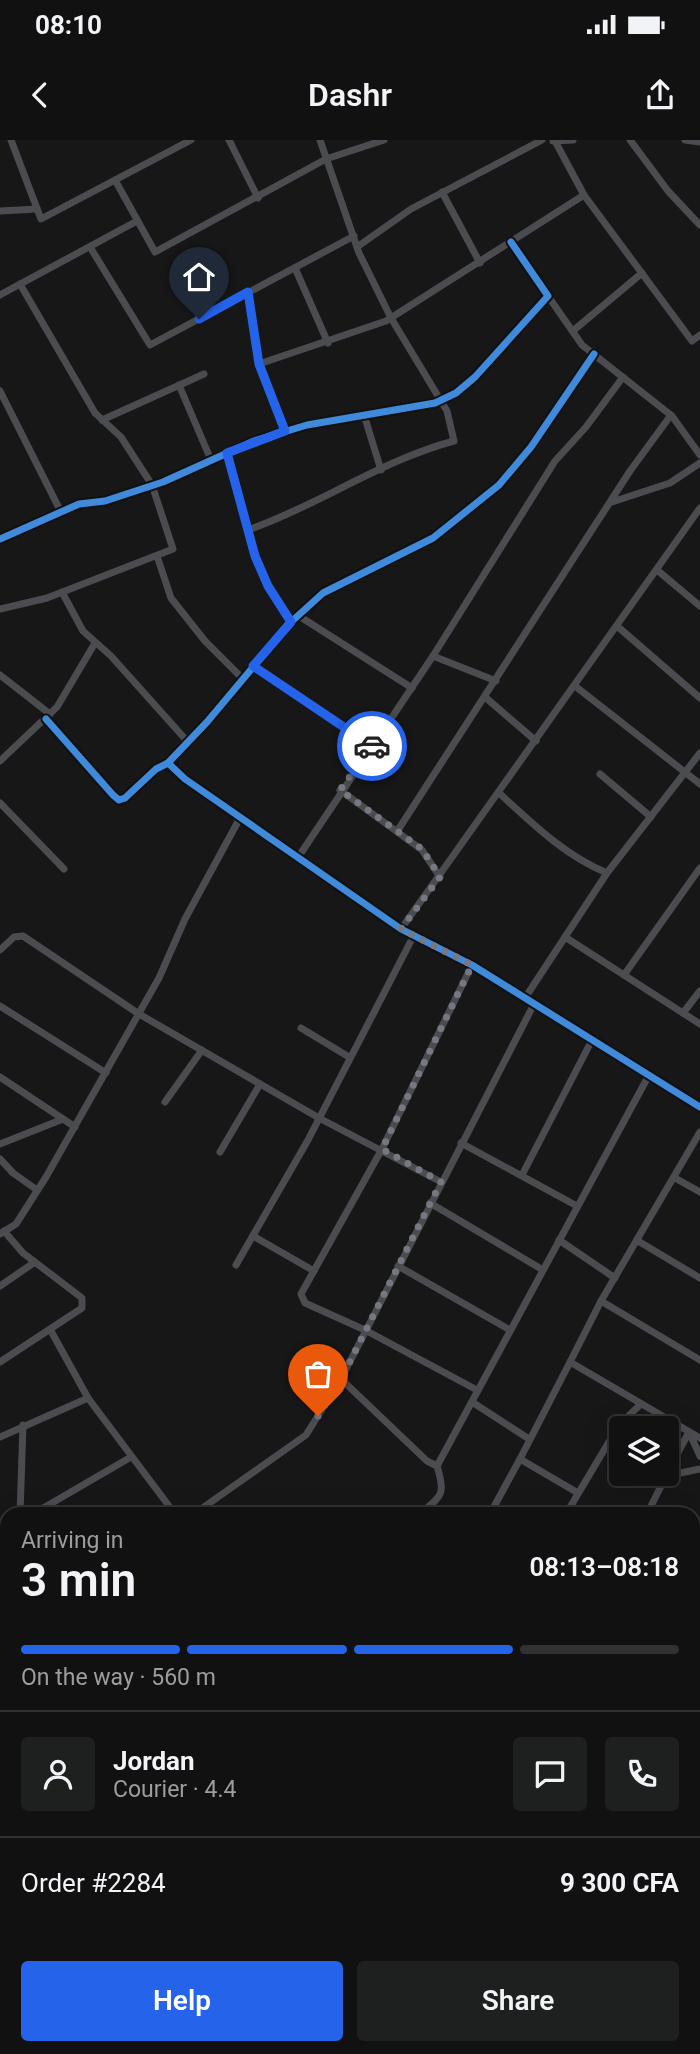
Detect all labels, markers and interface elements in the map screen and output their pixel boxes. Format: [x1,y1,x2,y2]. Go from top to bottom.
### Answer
text: 08:10 [35,10,102,40]
icon: back [21,76,59,114]
text: Dashr [308,76,392,114]
icon: share [641,76,679,114]
pin [169,247,229,319]
icon: home [180,258,218,296]
courier [337,711,407,781]
icon: car [353,727,391,765]
pin [288,1344,348,1416]
icon: bag [299,1355,337,1393]
map controls [609,1416,679,1486]
button: layers [609,1416,679,1486]
text: Arriving in [21,1527,124,1554]
text: 08:13–08:18 [529,1552,679,1582]
text: 3 min [21,1553,136,1607]
text: On the way · 560 m [21,1664,216,1691]
button: person [21,1737,95,1811]
button: chat [513,1737,587,1811]
button: phone [605,1737,679,1811]
text: Jordan [113,1746,195,1776]
text: Courier · 4.4 [113,1776,236,1803]
text: Order #2284 [21,1868,166,1898]
text: 9 300 CFA [560,1868,679,1898]
button: Help [21,1961,343,2041]
button: Share [357,1961,679,2041]

